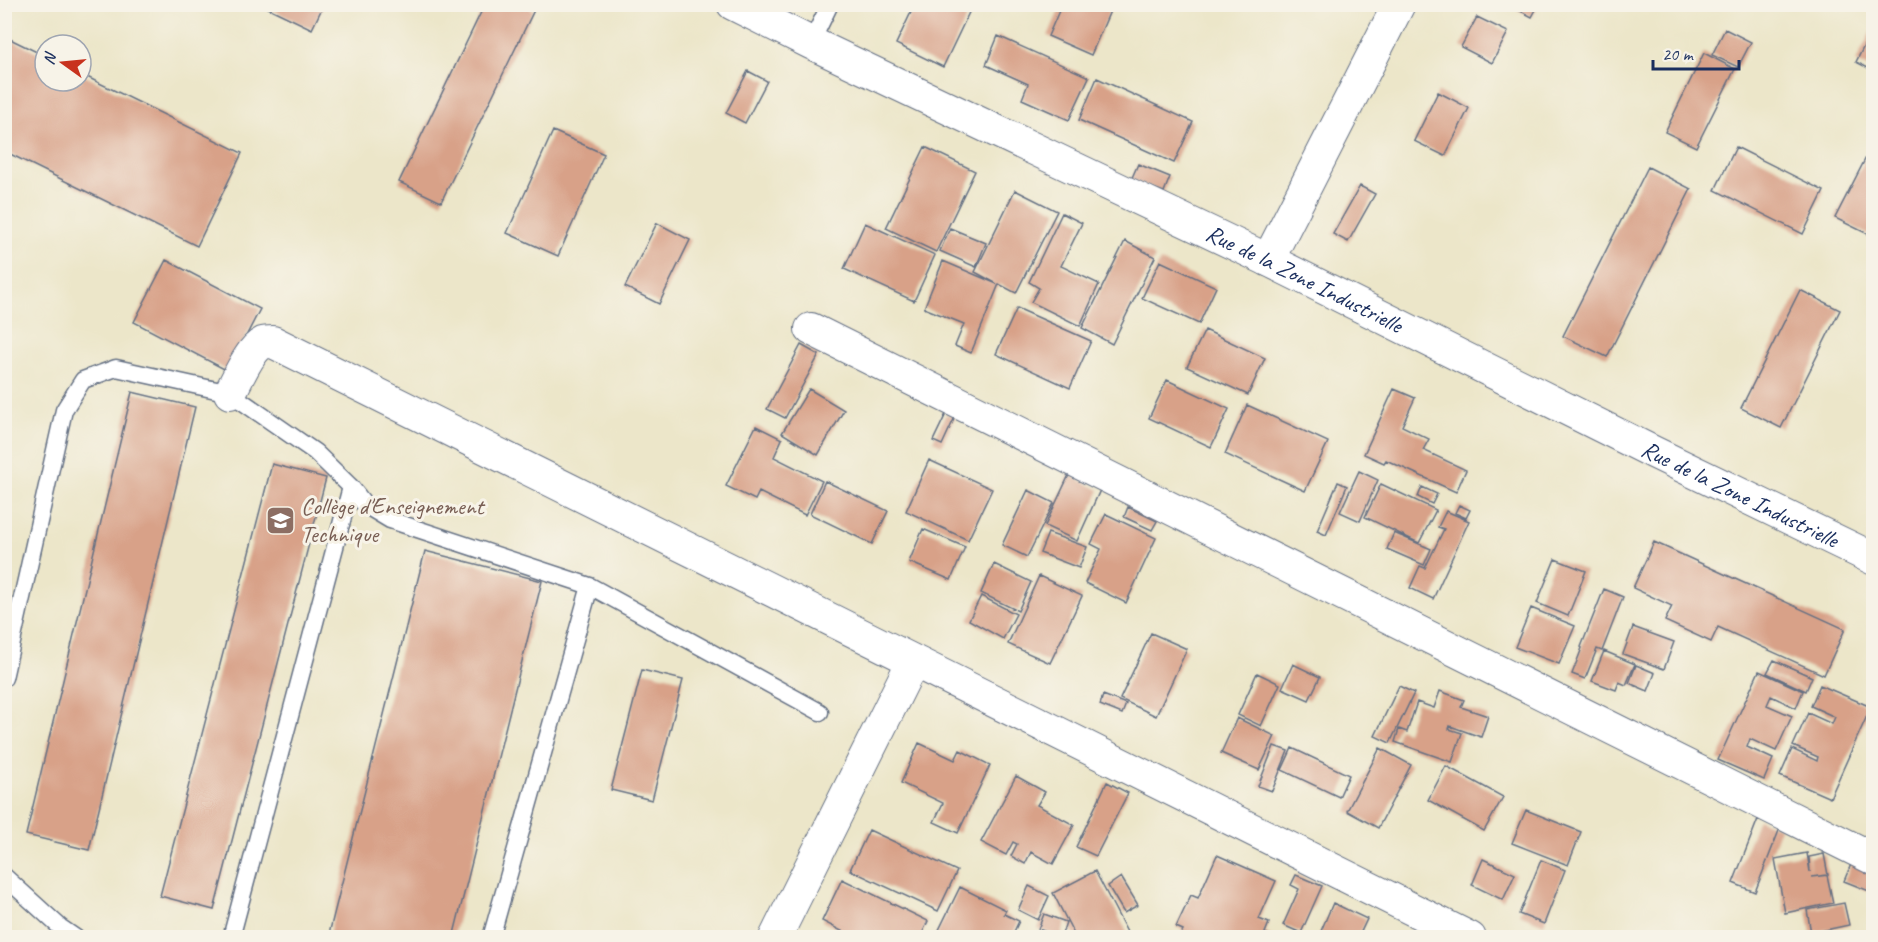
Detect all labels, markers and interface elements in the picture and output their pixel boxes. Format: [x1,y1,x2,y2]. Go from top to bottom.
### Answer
north arrow [33,33,93,93]
scale bar [1653,33,1738,71]
text: 20 m [1662,43,1695,65]
text: N [39,49,61,67]
street label: Rue de la Zone Industrielle [1201,218,1410,341]
street label: Rue de la Zone Industrielle [1637,434,1845,555]
place label: Collège d'Enseignement Technique [301,491,485,549]
school or university icon: Collège d'Enseignement Technique [264,504,296,536]

